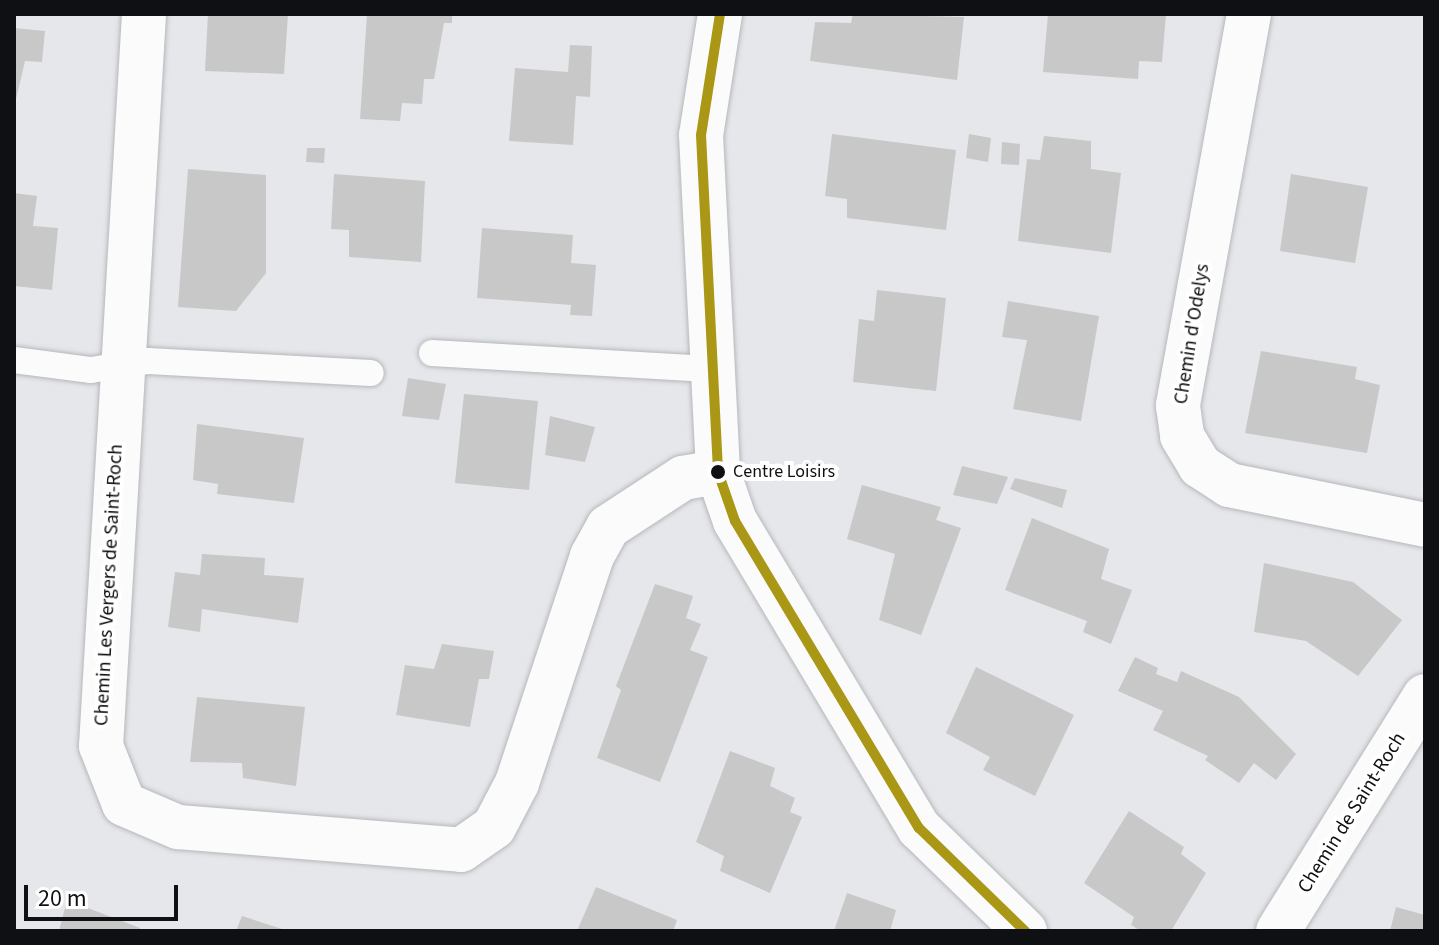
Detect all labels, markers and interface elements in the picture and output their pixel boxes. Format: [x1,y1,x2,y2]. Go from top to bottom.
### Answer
street label: Chemin d'Odelys [1169,262,1215,406]
street label: Chemin Les Vergers de Saint-Roch [90,443,128,727]
place label: Centre Loisirs [733,461,835,483]
marker: Centre Loisirs [710,464,726,480]
street label: Chemin de Saint-Roch [1293,728,1411,898]
scale bar [28,869,182,919]
text: 20 m [38,881,87,916]

